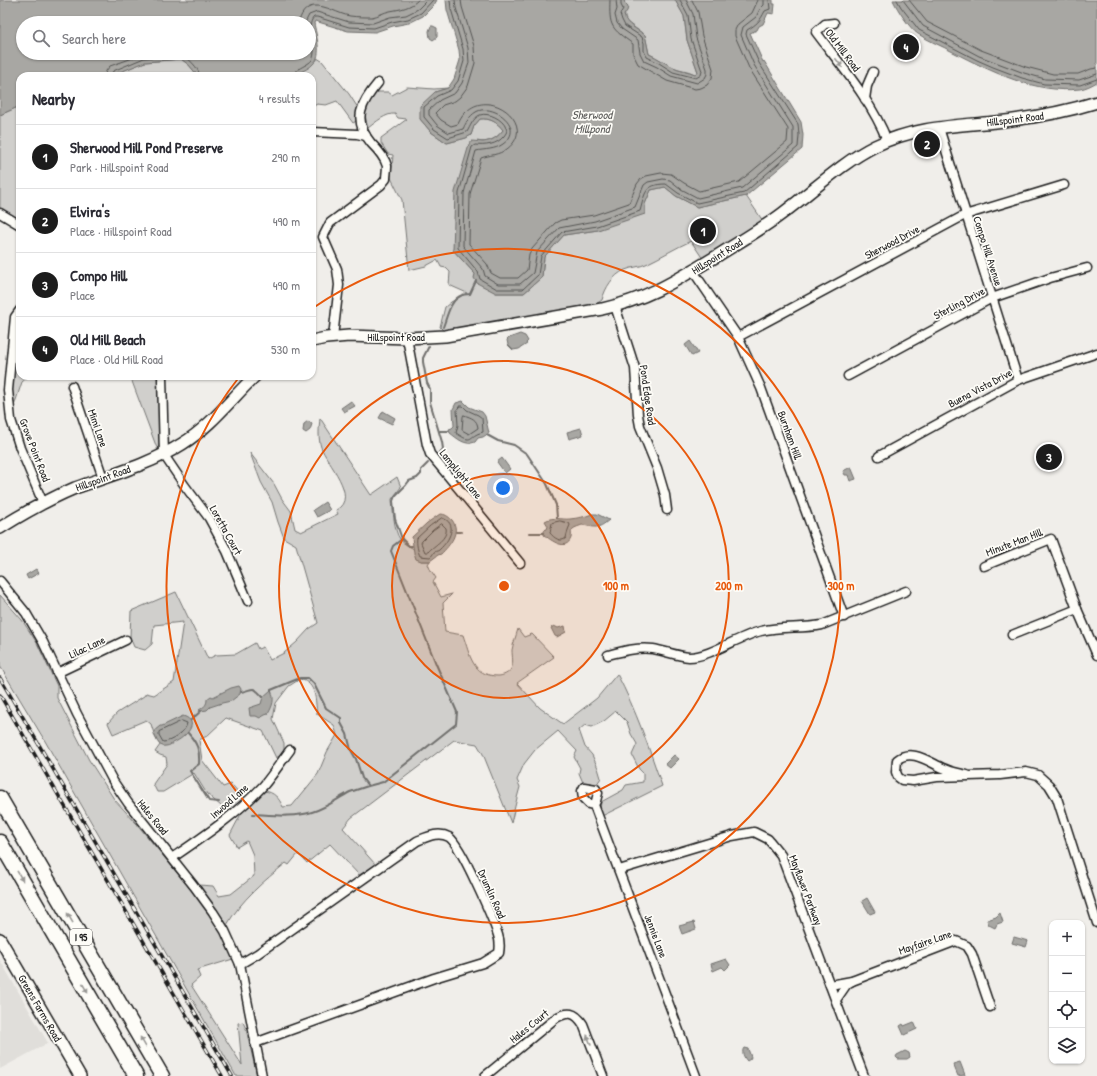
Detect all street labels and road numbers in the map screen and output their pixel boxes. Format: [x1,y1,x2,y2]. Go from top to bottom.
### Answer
street label: Old Mill Road [822,26,864,75]
street label: Hillspoint Road [986,108,1045,129]
street label: Compo Hill Avenue [970,214,1006,288]
street label: Sherwood Drive [862,221,922,262]
street label: Hillspoint Road [689,234,746,277]
street label: Sterling Drive [931,283,988,322]
street label: Hillspoint Road [367,330,425,344]
street label: Pond Edge Road [637,364,659,427]
street label: Buena Vista Drive [946,365,1015,411]
street label: Mimi Lane [85,407,111,449]
street label: Burnham Hill [775,409,805,461]
street label: Grove Point Road [17,416,54,484]
street label: Lamplight Lane [437,446,486,502]
street label: Hillspoint Road [74,461,133,494]
street label: Loretta Court [207,503,245,557]
street label: Minute Man Hill [984,525,1045,559]
street label: Lilac Lane [67,632,108,661]
street label: Inwood Lane [207,780,251,821]
street label: Hales Road [134,796,172,838]
street label: Mayflower Parkway [786,853,826,927]
street label: Drumlin Road [475,867,509,921]
street label: Jennie Lane [641,912,671,960]
street label: Mayfaire Lane [897,926,954,958]
road number: I 95 [70,929,92,945]
street label: Greens Farms Road [15,972,65,1045]
street label: Hales Court [507,1006,552,1046]

